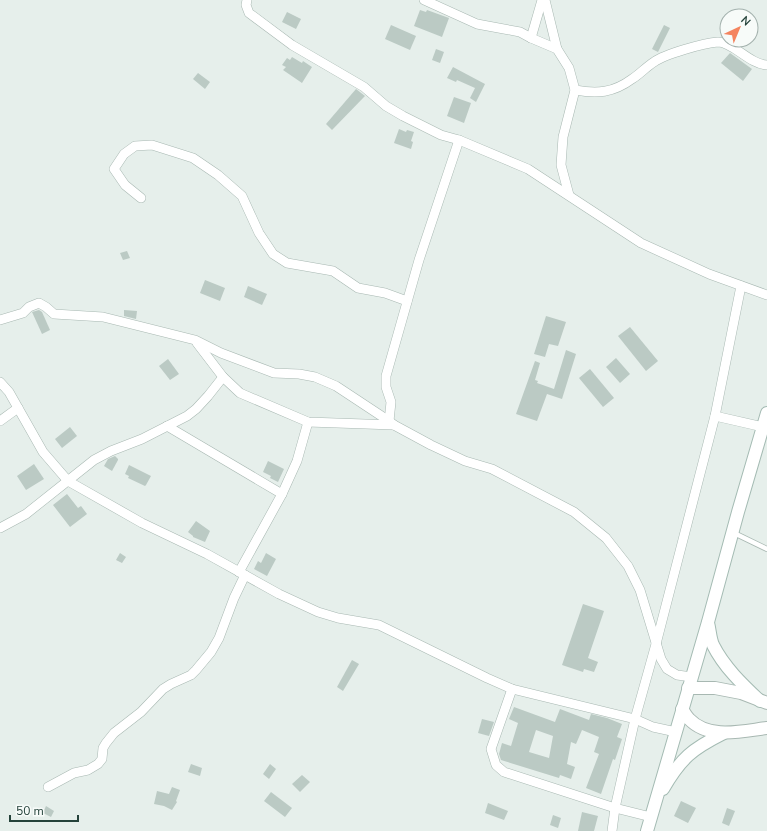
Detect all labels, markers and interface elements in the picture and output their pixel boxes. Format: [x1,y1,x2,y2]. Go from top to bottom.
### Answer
north arrow [719,8,759,48]
text: N [737,13,754,29]
scale bar [10,797,78,823]
text: 50 m [16,803,44,819]

